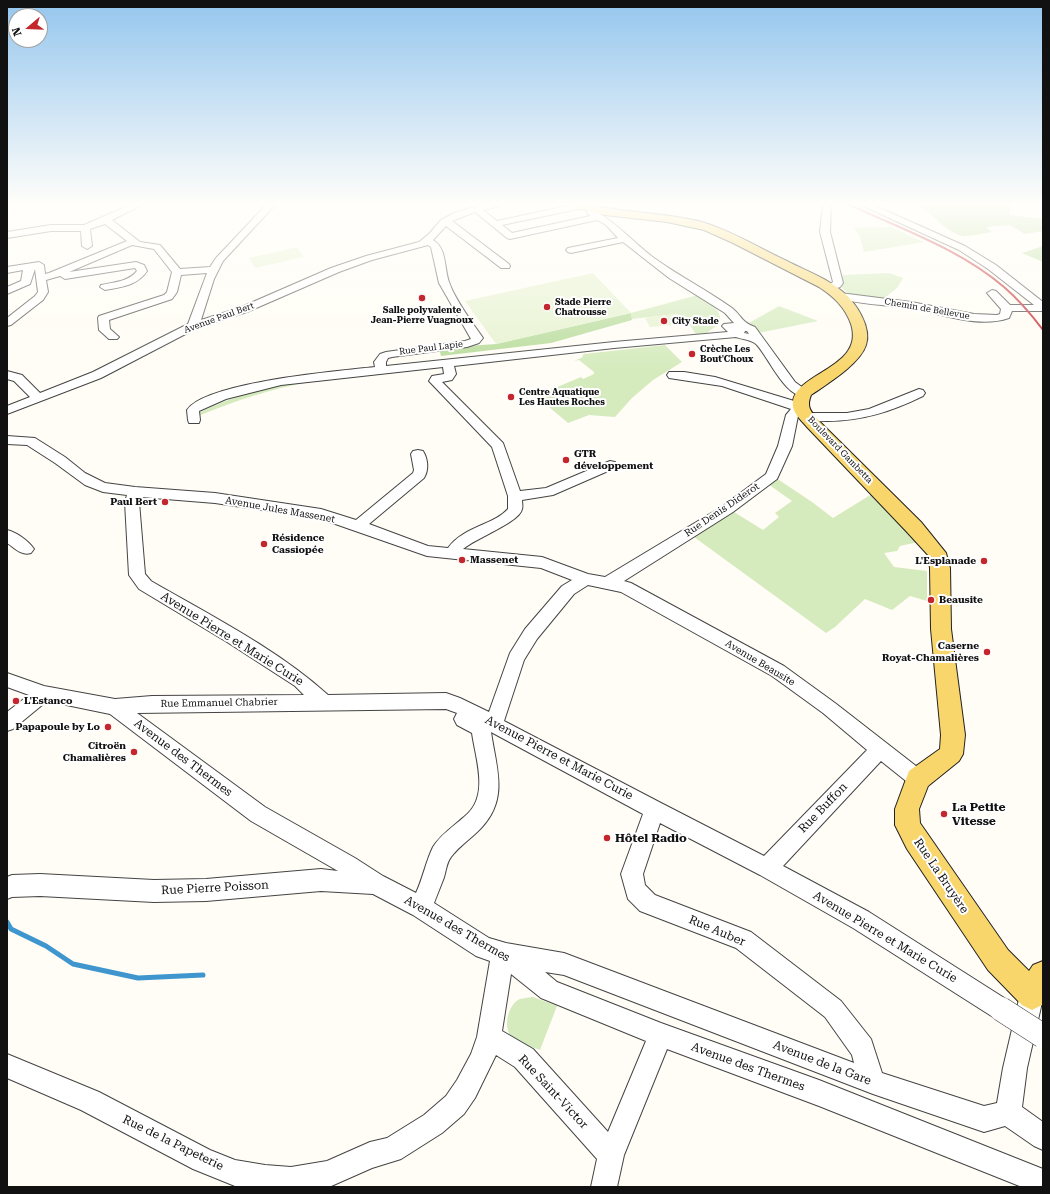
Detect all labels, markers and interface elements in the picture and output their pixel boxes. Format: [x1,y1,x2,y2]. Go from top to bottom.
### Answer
north arrow [8,8,48,48]
text: N [10,26,25,38]
marker: Salle polyvalente Jean-Pierre Vuagnoux [417,293,427,303]
street label: Chemin de Bellevue [883,296,971,322]
place label: Stade Pierre Chatrousse [555,297,611,318]
street label: Avenue Paul Bert [182,300,256,336]
marker: Stade Pierre Chatrousse [542,302,552,312]
place label: Salle polyvalente Jean-Pierre Vuagnoux [371,305,473,326]
marker: City Stade [659,316,669,326]
place label: City Stade [672,316,719,326]
street label: Rue Paul Lapie [398,339,464,357]
place label: Crèche Les Bout'Choux [700,344,753,365]
marker: Crèche Les Bout'Choux [687,349,697,359]
place label: Centre Aquatique Les Hautes Roches [519,387,605,408]
marker: Centre Aquatique Les Hautes Roches [506,392,516,402]
street label: Boulevard Gambetta [805,414,875,486]
place label: GTR développement [574,448,653,472]
marker: GTR développement [561,455,571,465]
street label: Rue Denis Diderot [682,480,762,540]
street label: Avenue Jules Massenet [224,494,336,526]
place label: Paul Bert [110,496,157,508]
marker: Paul Bert [160,497,170,507]
place label: Résidence Cassiopée [272,532,324,556]
marker: Résidence Cassiopée [259,539,269,549]
place label: Massenet [470,554,518,566]
marker: Massenet [457,555,467,565]
place label: L'Esplanade [915,555,976,567]
marker: L'Esplanade [979,556,989,566]
street label: Avenue Pierre et Marie Curie [158,589,306,689]
place label: Beausite [939,594,983,606]
marker: Beausite [926,595,936,605]
street label: Avenue Beausite [723,637,797,689]
place label: Caserne Royat-Chamalières [882,640,979,664]
marker: Caserne Royat-Chamalières [982,647,992,657]
place label: L'Estanco [24,695,73,707]
marker: L'Estanco [11,696,21,706]
street label: Rue Emmanuel Chabrier [160,696,278,710]
street label: Avenue Pierre et Marie Curie [483,713,635,803]
street label: Avenue des Thermes [131,716,235,800]
place label: Papapoule by Lo [15,721,100,733]
marker: Papapoule by Lo [103,722,113,732]
place label: Citroën Chamalières [63,740,126,764]
marker: Citroën Chamalières [129,747,139,757]
street label: Rue Buffon [795,780,851,836]
place label: La Petite Vitesse [952,800,1006,828]
marker: La Petite Vitesse [939,809,949,819]
place label: Hôtel Radio [615,831,687,845]
marker: Hôtel Radio [602,833,612,843]
street label: Rue La Bruyère [911,836,971,916]
street label: Rue Pierre Poisson [161,878,269,898]
street label: Avenue Pierre et Marie Curie [810,888,960,986]
street label: Avenue des Thermes [402,893,512,965]
street label: Rue Auber [686,913,748,949]
street label: Avenue de la Gare [771,1038,873,1088]
street label: Avenue des Thermes [689,1040,807,1094]
street label: Rue Saint-Victor [515,1052,591,1132]
street label: Rue de la Papeterie [120,1112,226,1174]

